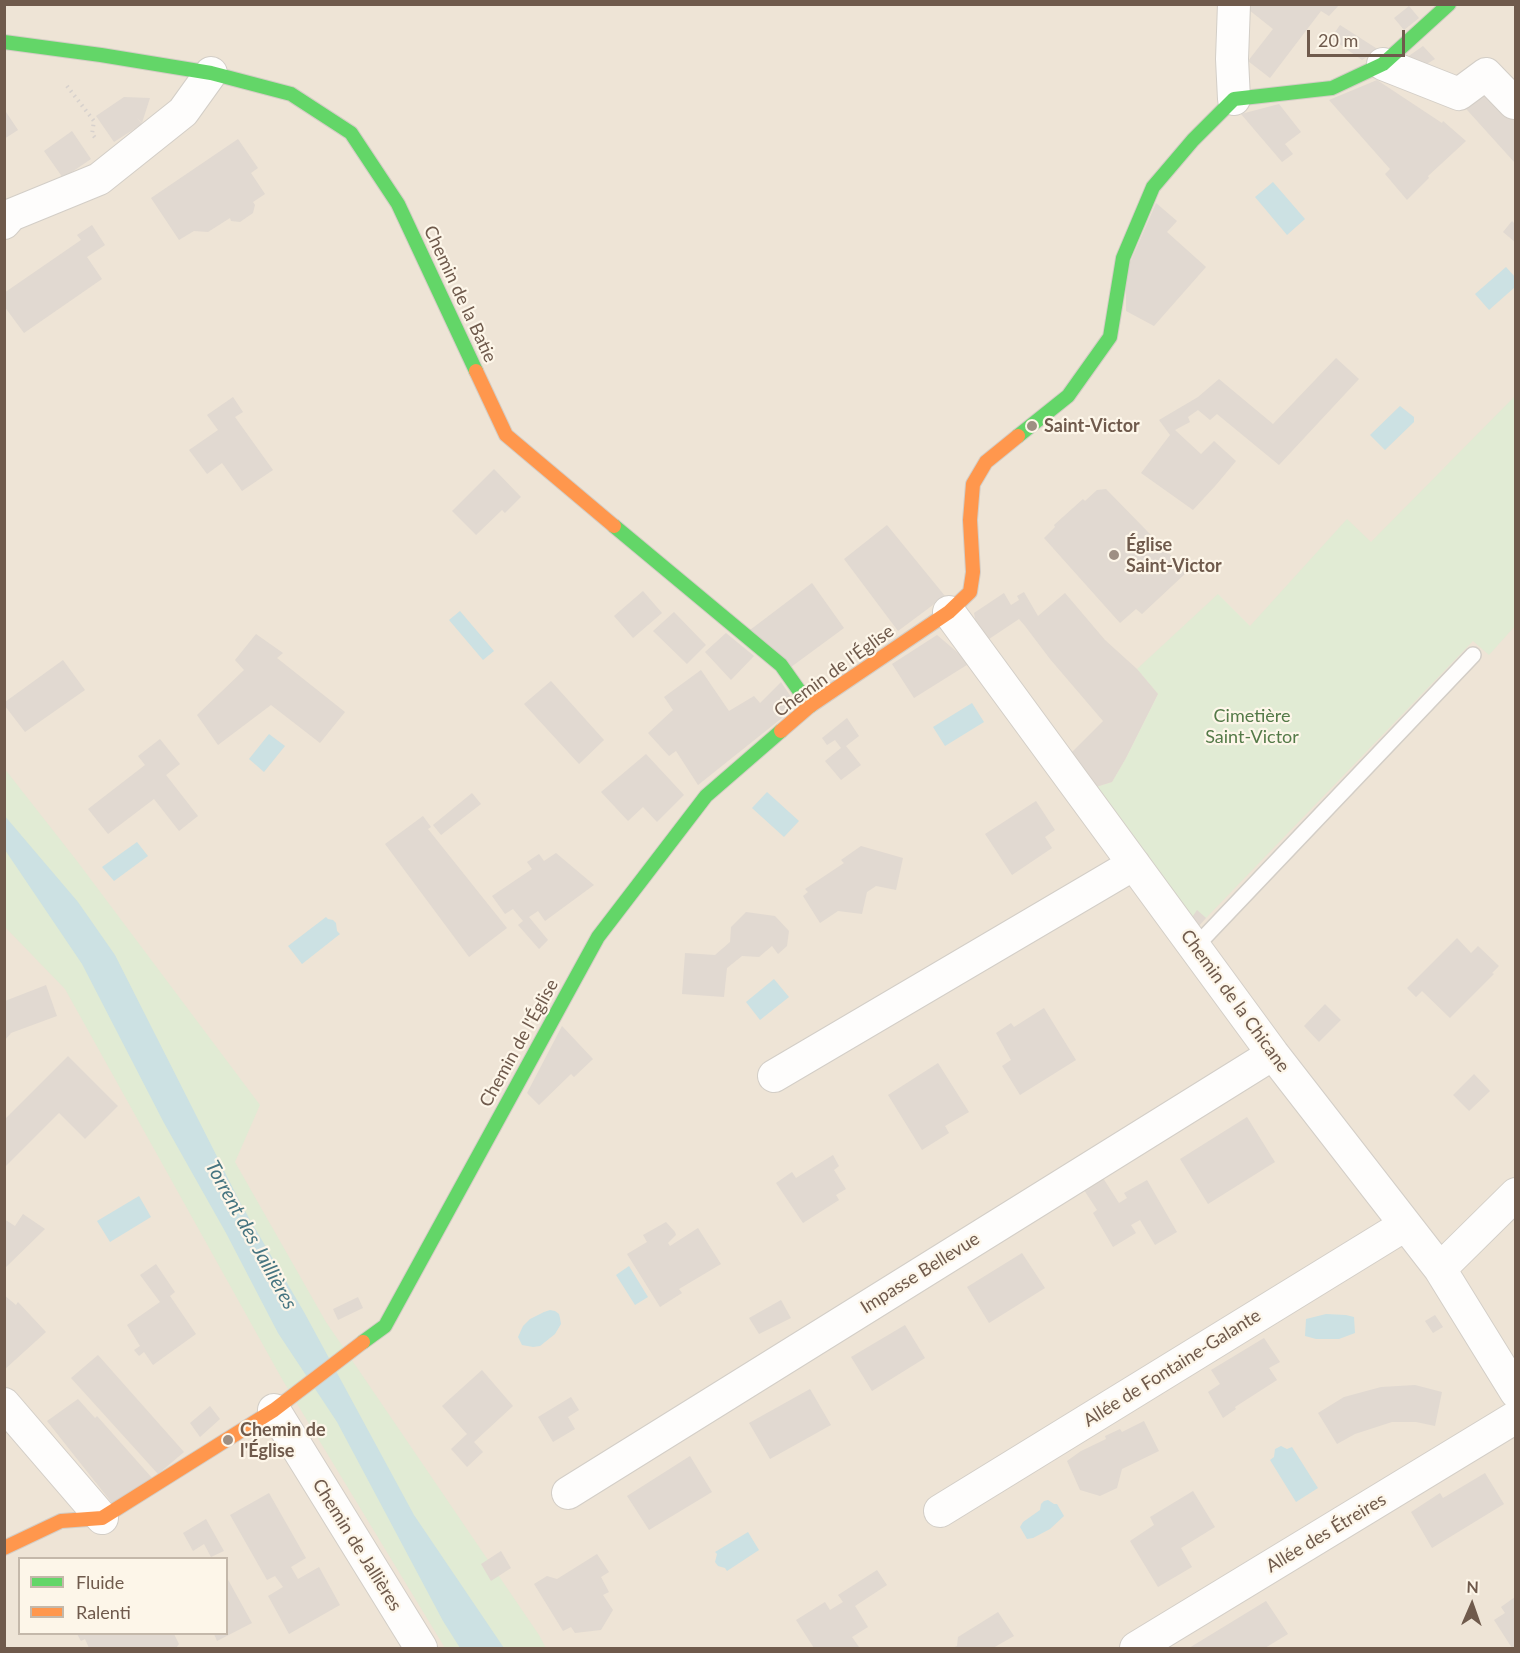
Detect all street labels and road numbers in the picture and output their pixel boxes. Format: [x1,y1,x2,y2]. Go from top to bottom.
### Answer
street label: Chemin de la Batie [419,222,501,366]
street label: Chemin de l'Église [770,620,898,722]
street label: Chemin de la Chicane [1176,926,1294,1076]
street label: Chemin de l'Église [475,975,563,1111]
street label: Impasse Bellevue [857,1228,983,1318]
street label: Allée de Fontaine-Galante [1079,1305,1265,1431]
street label: Chemin de Jallières [308,1475,406,1615]
street label: Allée des Étreires [1262,1489,1390,1577]

